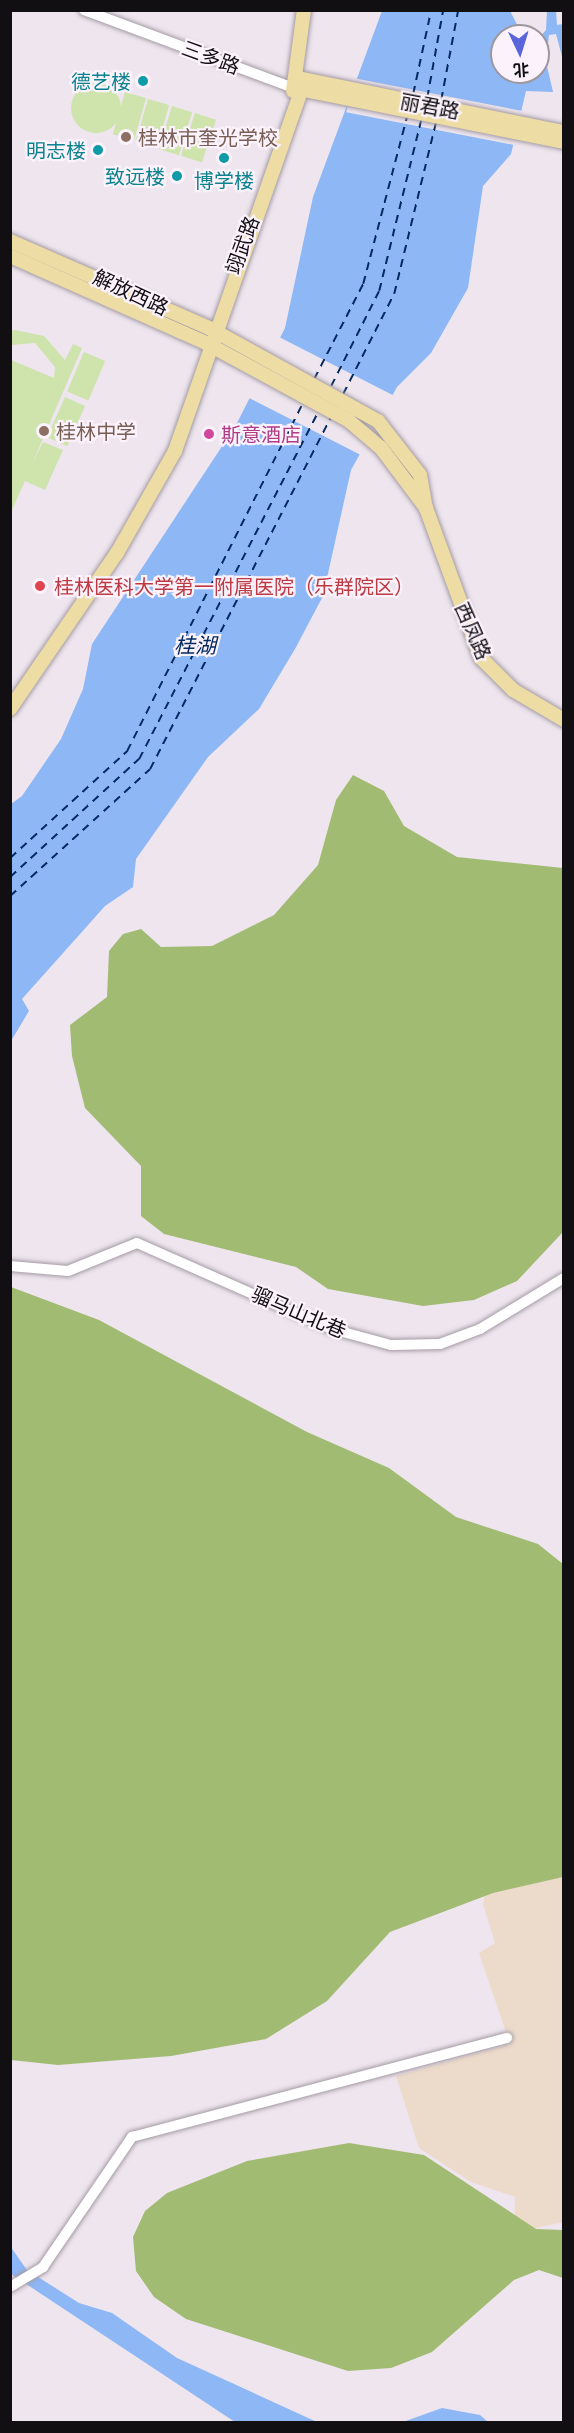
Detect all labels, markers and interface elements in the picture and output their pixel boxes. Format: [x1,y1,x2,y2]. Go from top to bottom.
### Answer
north arrow [490,24,550,84]
street label: 三多路 [179,35,243,79]
text: 北 [512,58,530,81]
place label: 德艺楼 [71,69,131,93]
marker: 德艺楼 [136,74,150,88]
street label: 丽君路 [398,88,462,124]
place label: 桂林市奎光学校 [138,125,278,149]
marker: 桂林市奎光学校 [119,130,133,144]
place label: 明志楼 [26,138,86,162]
marker: 明志楼 [91,143,105,157]
marker: 博学楼 [217,151,231,165]
place label: 致远楼 [105,164,165,188]
place label: 博学楼 [194,168,254,192]
marker: 致远楼 [170,169,184,183]
street label: 翊武路 [220,213,264,277]
street label: 解放西路 [90,264,172,320]
place label: 桂林中学 [56,419,136,443]
place label: 斯意酒店 [221,422,301,446]
marker: 桂林中学 [37,424,51,438]
marker: 斯意酒店 [202,427,216,441]
place label: 桂林医科大学第一附属医院（乐群院区） [54,574,414,598]
marker: 桂林医科大学第一附属医院（乐群院区） [31,577,49,595]
street label: 西凤路 [450,599,496,663]
water label: 桂湖 [174,633,216,659]
street label: 骝马山北巷 [248,1281,350,1343]

